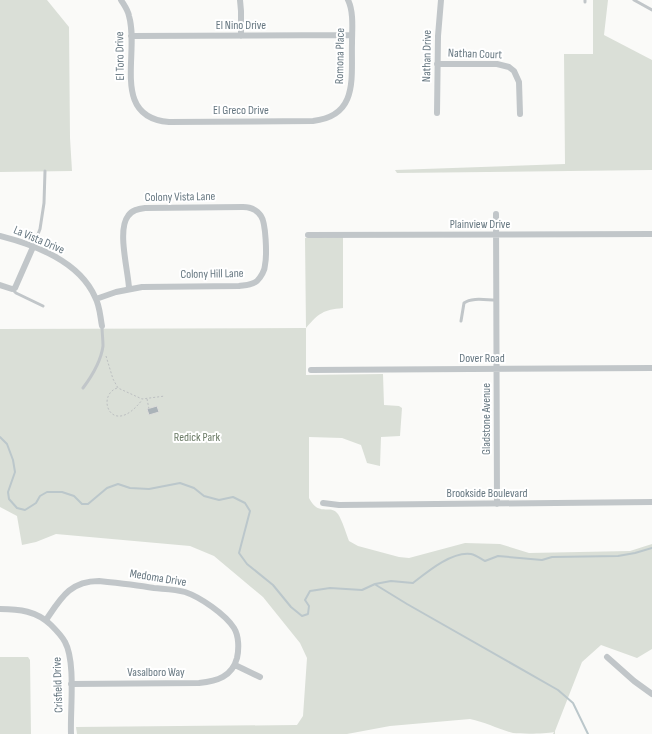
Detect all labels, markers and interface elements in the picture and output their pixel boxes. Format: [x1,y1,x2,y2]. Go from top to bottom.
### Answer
street label: El Nino Drive [216,18,266,33]
street label: Romona Place [332,28,348,84]
street label: Nathan Drive [419,30,435,82]
street label: El Toro Drive [112,31,128,81]
street label: Nathan Court [448,46,503,62]
street label: El Greco Drive [213,103,269,118]
street label: Colony Vista Lane [145,189,216,205]
street label: Plainview Drive [450,217,510,232]
street label: La Vista Drive [11,223,67,258]
street label: Colony Hill Lane [180,266,244,282]
street label: Dover Road [459,351,505,366]
street label: Gladstone Avenue [479,383,494,455]
park label: Redick Park [174,430,221,445]
street label: Brookside Boulevard [447,486,527,501]
street label: Medoma Drive [129,566,188,590]
street label: Crisfield Drive [50,657,66,713]
street label: Vasalboro Way [127,665,185,680]

